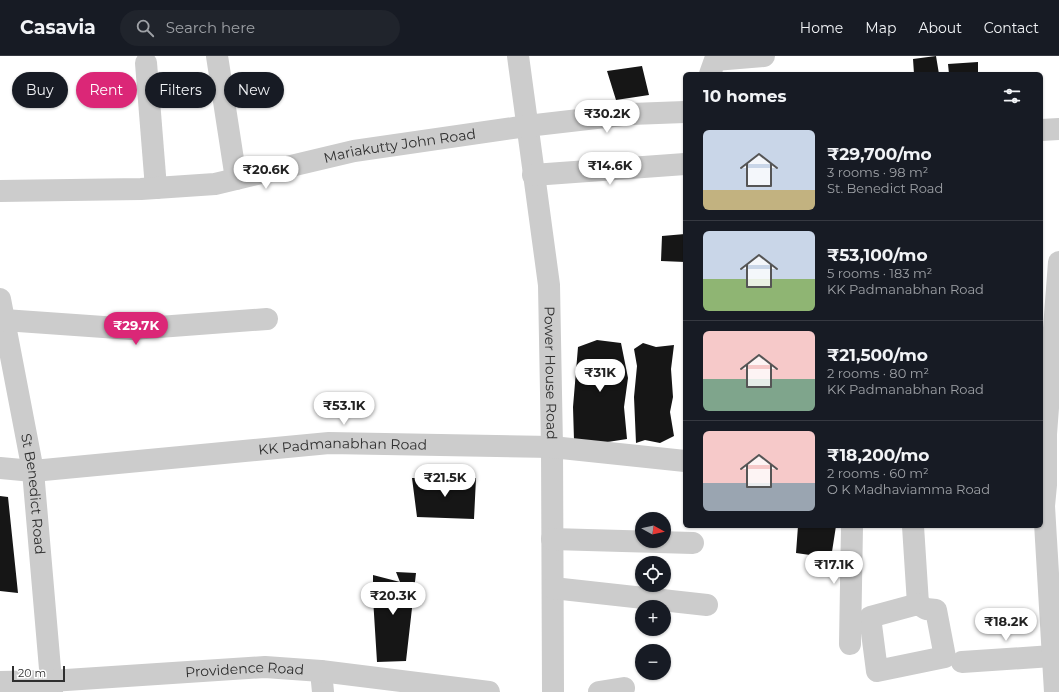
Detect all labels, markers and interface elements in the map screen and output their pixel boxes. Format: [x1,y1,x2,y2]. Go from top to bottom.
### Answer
search box [120,10,400,46]
text: Casavia [20,16,96,39]
icon: search [134,17,156,39]
text: Search here [166,18,255,37]
text: Home [800,19,843,37]
text: Map [865,19,896,37]
text: About [918,19,962,37]
text: Contact [984,19,1039,37]
chip: Buy [12,72,68,108]
chip: Rent [76,72,137,108]
chip: Filters [145,72,216,108]
chip: New [224,72,284,108]
icon: filters [1001,85,1023,107]
text: 10 homes [703,86,787,106]
pin: ₹30.2K [574,100,640,134]
text: ₹30.2K [584,105,630,121]
street label: Mariakutty John Road [322,125,477,167]
text: ₹29,700/mo [827,144,932,164]
icon: home [735,146,783,194]
pin: ₹14.6K [577,152,643,186]
pin: ₹20.6K [233,156,299,190]
text: ₹14.6K [588,157,632,173]
text: ₹20.6K [243,161,289,177]
text: 3 rooms · 98 m² [827,164,928,180]
text: St. Benedict Road [827,180,943,196]
text: ₹53,100/mo [827,245,928,265]
icon: home [735,247,783,295]
text: 5 rooms · 183 m² [827,265,932,281]
text: KK Padmanabhan Road [827,281,984,297]
street label: Power House Road [540,306,561,440]
pin: ₹29.7K [103,312,169,346]
text: ₹29.7K [113,317,159,333]
text: ₹21,500/mo [827,345,928,365]
icon: home [735,347,783,395]
pin: ₹31K [576,359,624,393]
text: ₹31K [584,364,616,380]
text: 2 rooms · 80 m² [827,365,929,381]
text: KK Padmanabhan Road [827,381,984,397]
pin: ₹53.1K [311,392,377,426]
text: ₹53.1K [323,397,365,413]
street label: St Benedict Road [17,432,49,555]
street label: KK Padmanabhan Road [257,434,427,459]
text: ₹18,200/mo [827,445,930,465]
icon: home [735,447,783,495]
pin: ₹21.5K [412,464,478,498]
text: 2 rooms · 60 m² [827,465,929,481]
text: ₹21.5K [424,469,466,485]
text: O K Madhaviamma Road [827,481,990,497]
north arrow [635,512,671,548]
map controls [635,512,671,680]
pin: ₹17.1K [801,551,867,585]
button: locate [635,556,671,592]
text: ₹17.1K [814,556,854,572]
pin: ₹20.3K [360,582,426,616]
text: ₹20.3K [370,587,416,603]
button: + [635,600,671,636]
pin: ₹18.2K [973,608,1039,642]
text: ₹18.2K [984,613,1028,629]
button: − [635,644,671,680]
street label: Providence Road [185,658,305,681]
scale bar [12,664,65,683]
text: 20 m [18,666,46,680]

